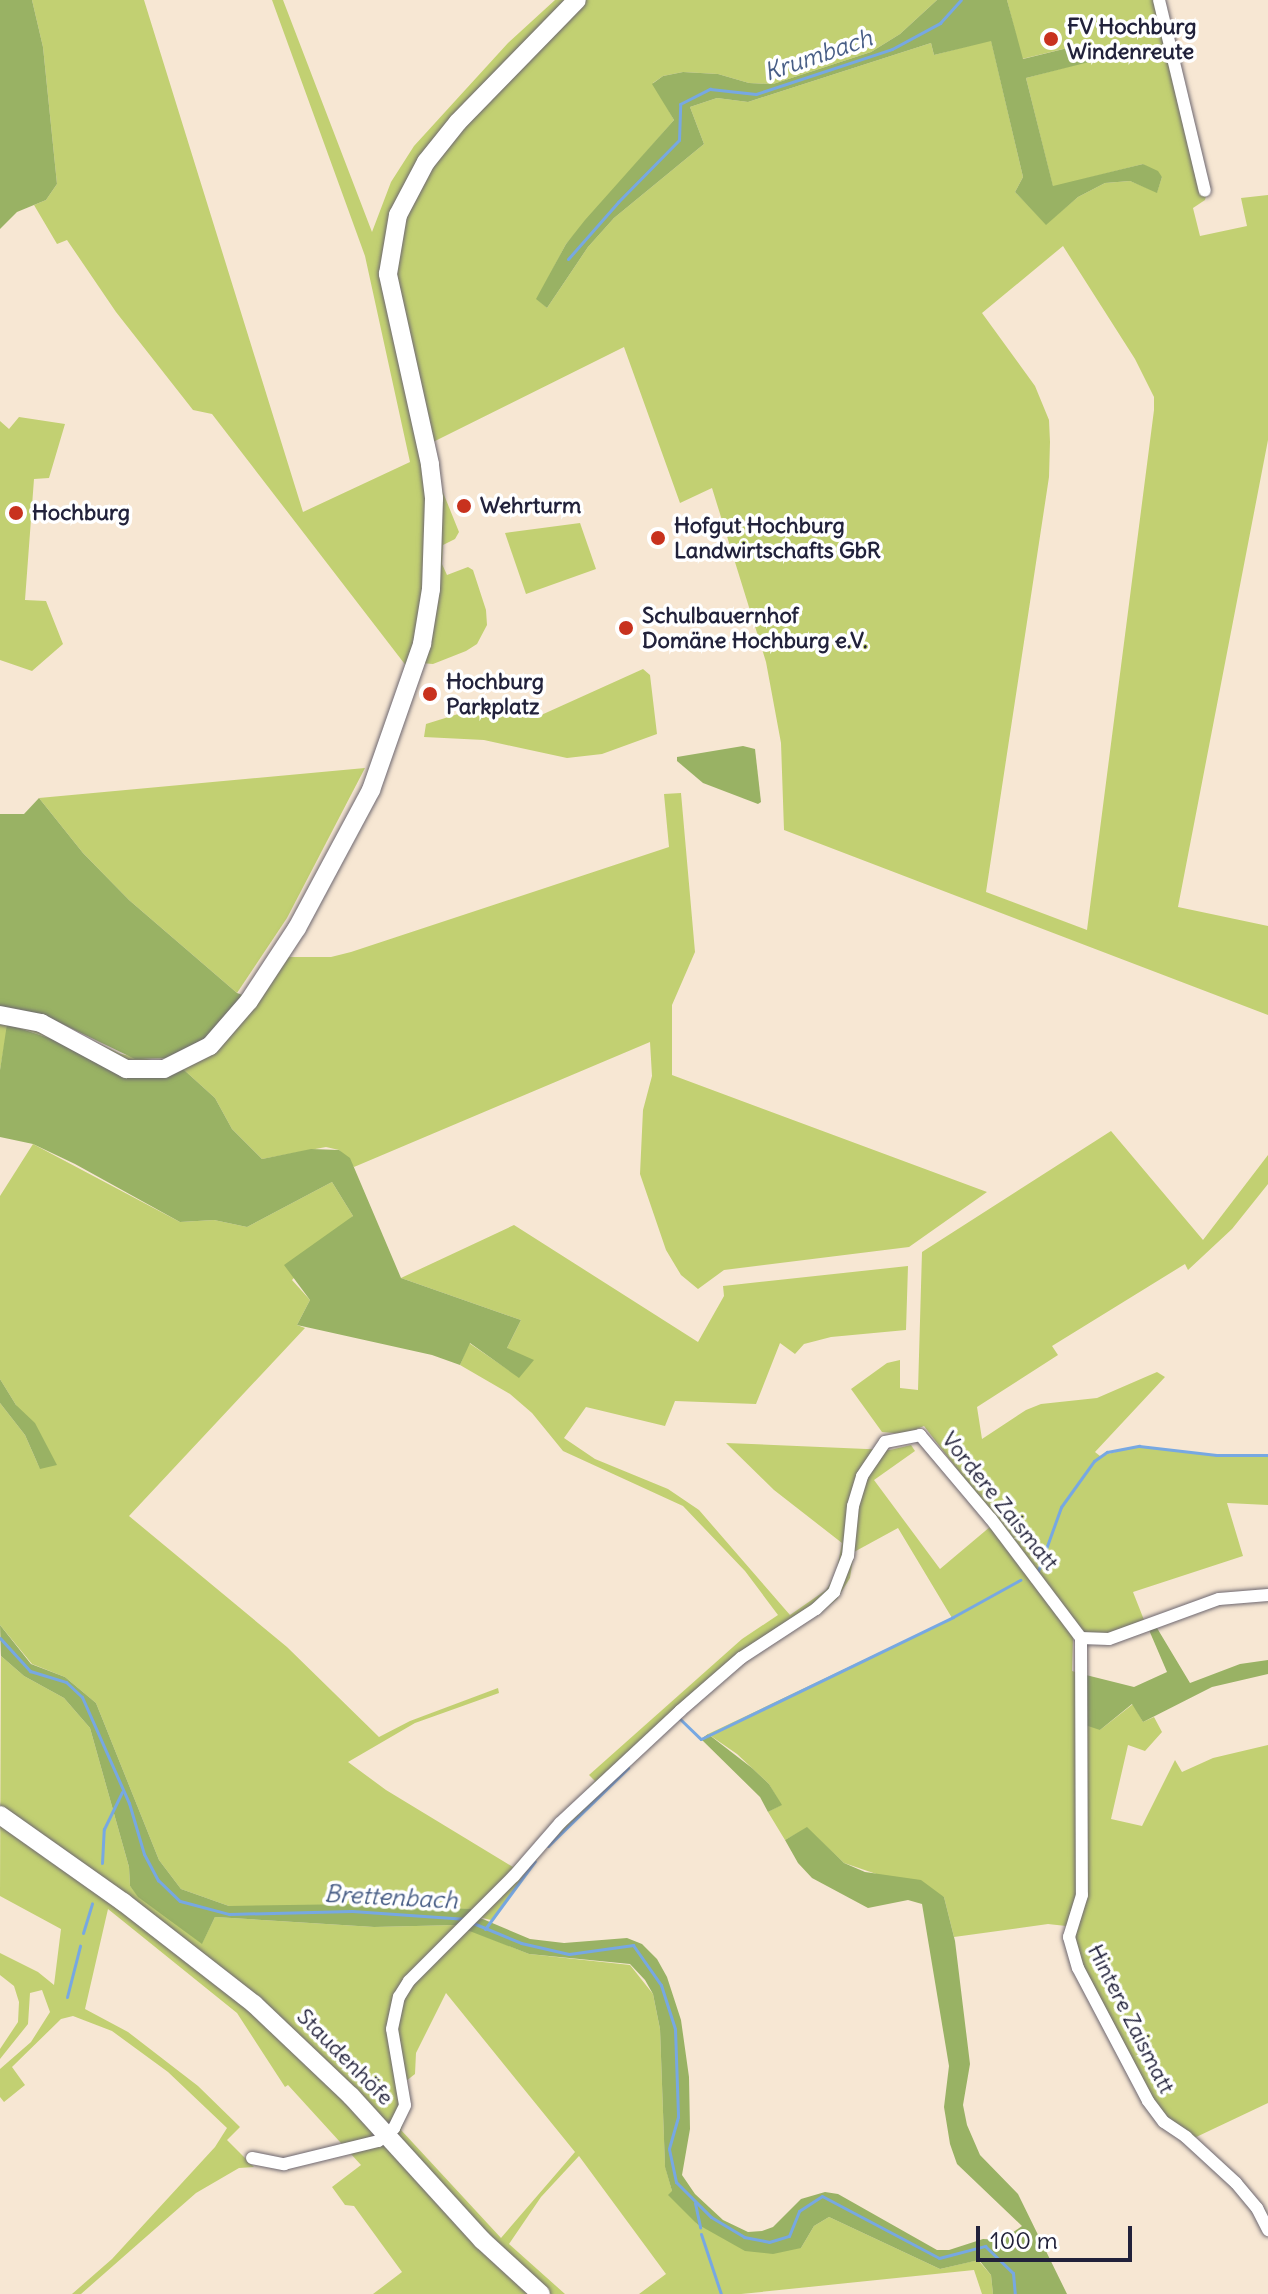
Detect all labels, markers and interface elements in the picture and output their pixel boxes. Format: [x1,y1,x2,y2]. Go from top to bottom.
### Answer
place label: FV Hochburg Windenreute [1067,13,1196,64]
water label: Krumbach [760,23,876,87]
marker: FV Hochburg Windenreute [1042,30,1060,48]
place label: Wehrturm [480,493,581,519]
marker: Wehrturm [455,497,473,515]
place label: Hochburg [32,500,130,526]
marker: Hochburg [7,504,25,522]
place label: Hofgut Hochburg Landwirtschafts GbR [674,512,881,564]
marker: Hofgut Hochburg Landwirtschafts GbR [649,529,667,547]
place label: Schulbauernhof Domäne Hochburg e.V. [642,602,867,654]
marker: Schulbauernhof Domäne Hochburg e.V. [617,619,635,637]
place label: Hochburg Parkplatz [446,668,544,720]
marker: Hochburg Parkplatz [421,685,439,703]
street label: Vordere Zaismatt [936,1426,1064,1576]
water label: Brettenbach [324,1879,458,1915]
street label: Hintere Zaismatt [1082,1940,1180,2098]
street label: Staudenhöfe [291,2003,399,2111]
scale bar [980,2210,1136,2260]
text: 100 m [990,2225,1058,2255]

